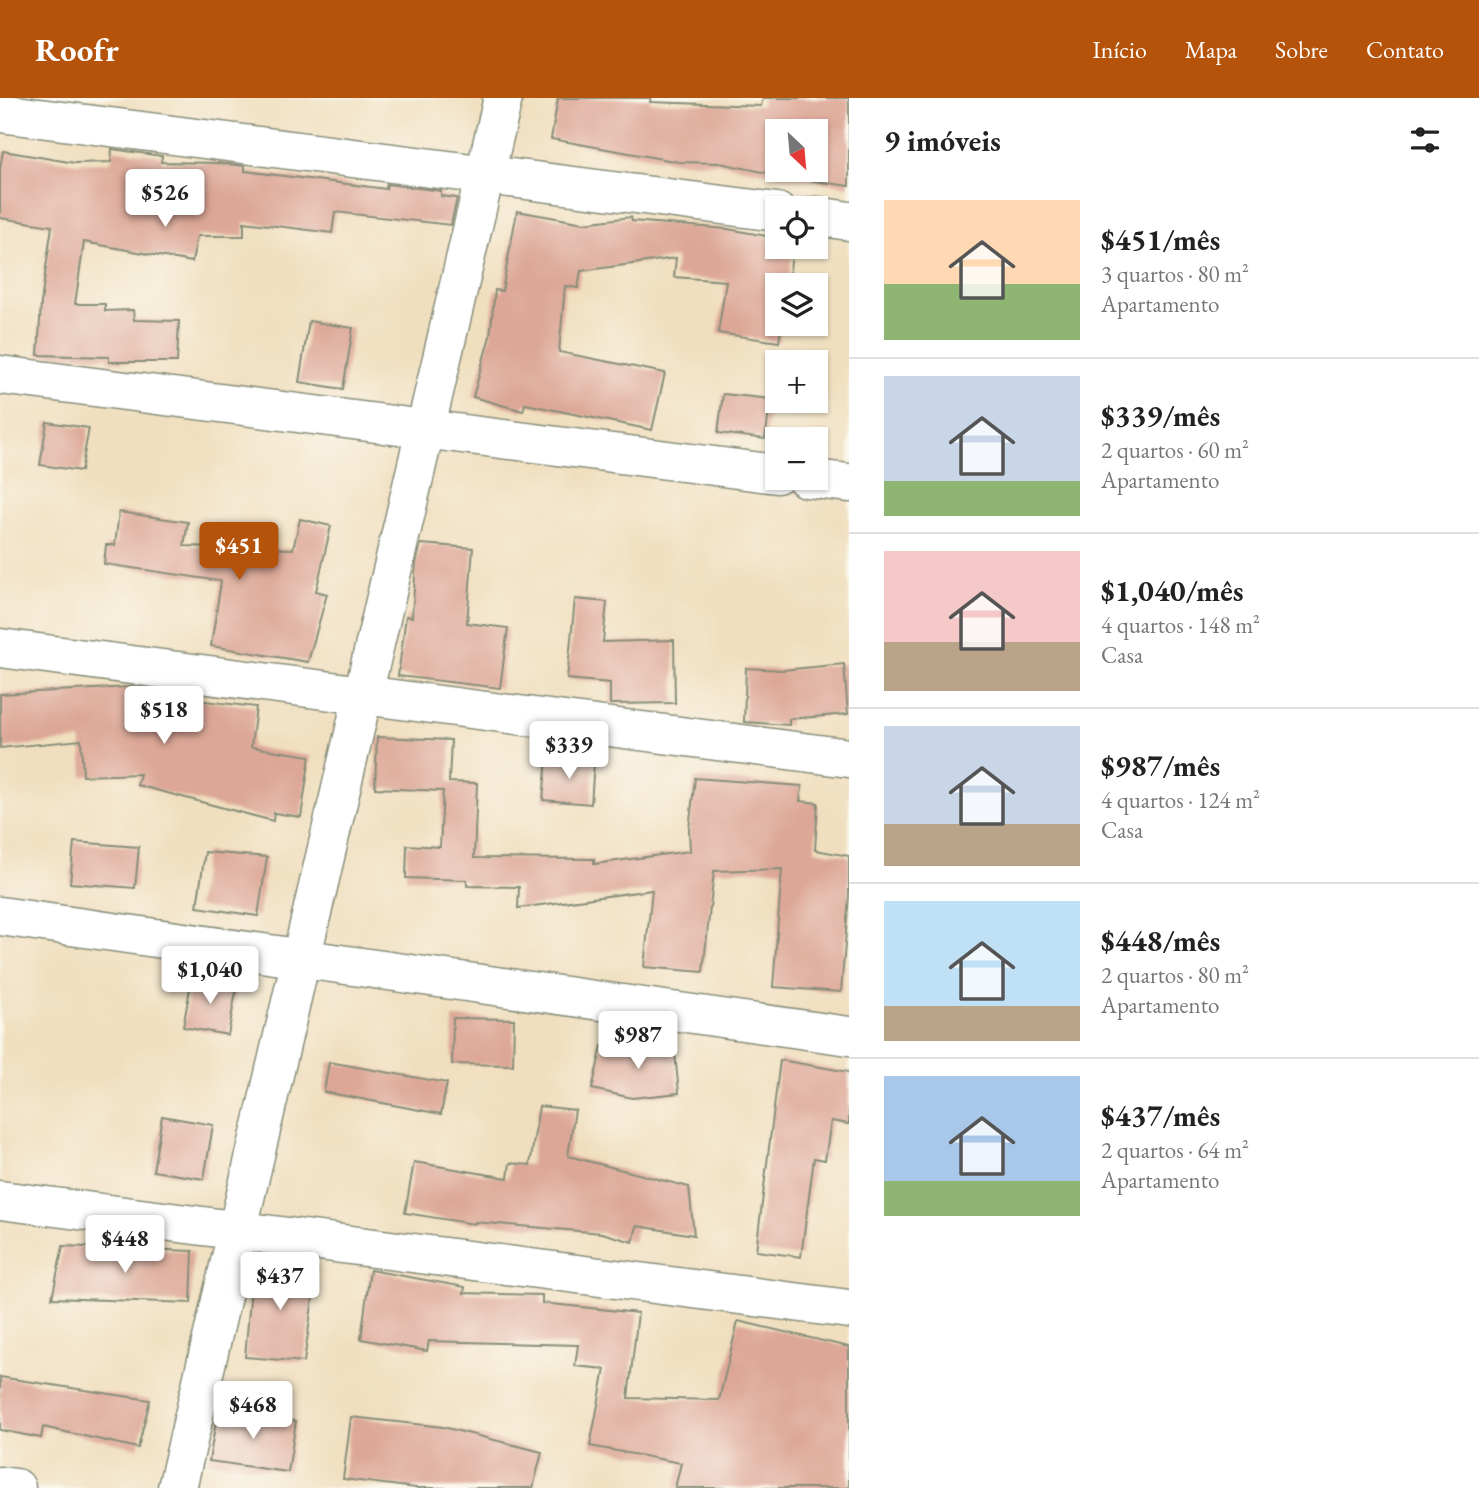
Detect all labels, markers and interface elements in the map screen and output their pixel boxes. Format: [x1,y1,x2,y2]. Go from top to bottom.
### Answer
text: Roofr [35,28,119,71]
text: Início [1093,34,1147,65]
text: Mapa [1185,34,1237,65]
text: Sobre [1275,34,1328,65]
text: Contato [1366,34,1444,65]
north arrow [765,119,828,182]
map controls [765,119,828,490]
text: 9 imóveis [884,121,1001,160]
icon: filters [1406,121,1444,159]
pin: $526 [124,170,206,229]
text: $526 [141,177,189,207]
button: locate [765,196,828,259]
text: $451/mês [1101,220,1220,259]
icon: home [940,228,1024,312]
text: 3 quartos · 80 m² [1101,259,1249,289]
button: layers [765,273,828,336]
text: Apartamento [1101,289,1219,319]
button: + [765,350,828,413]
text: $339/mês [1101,396,1220,435]
icon: home [940,404,1024,488]
button: − [765,427,828,490]
text: 2 quartos · 60 m² [1101,435,1249,465]
text: Apartamento [1101,465,1219,495]
pin: $451 [198,522,280,582]
text: $451 [215,530,263,560]
text: $1,040/mês [1101,571,1244,610]
icon: home [940,579,1024,663]
text: 4 quartos · 148 m² [1101,610,1260,640]
text: Casa [1101,640,1143,670]
pin: $518 [123,686,205,746]
text: $518 [140,694,188,724]
pin: $339 [528,722,610,781]
text: $339 [545,729,593,759]
text: $987/mês [1101,746,1220,785]
icon: home [940,754,1024,838]
text: 4 quartos · 124 m² [1101,785,1260,815]
text: Casa [1101,815,1143,845]
text: $448/mês [1101,921,1220,960]
icon: home [940,929,1024,1013]
pin: $1,040 [153,946,267,1006]
text: $1,040 [178,954,242,984]
text: 2 quartos · 80 m² [1101,960,1249,990]
text: Apartamento [1101,990,1219,1020]
pin: $987 [597,1012,679,1071]
text: $987 [614,1019,662,1049]
text: $437/mês [1101,1096,1220,1135]
icon: home [940,1104,1024,1188]
text: 2 quartos · 64 m² [1101,1135,1249,1165]
text: Apartamento [1101,1165,1219,1195]
pin: $448 [84,1216,166,1275]
text: $448 [101,1223,149,1253]
pin: $437 [239,1252,321,1312]
text: $437 [256,1260,304,1290]
pin: $468 [212,1382,294,1441]
text: $468 [229,1389,277,1419]

